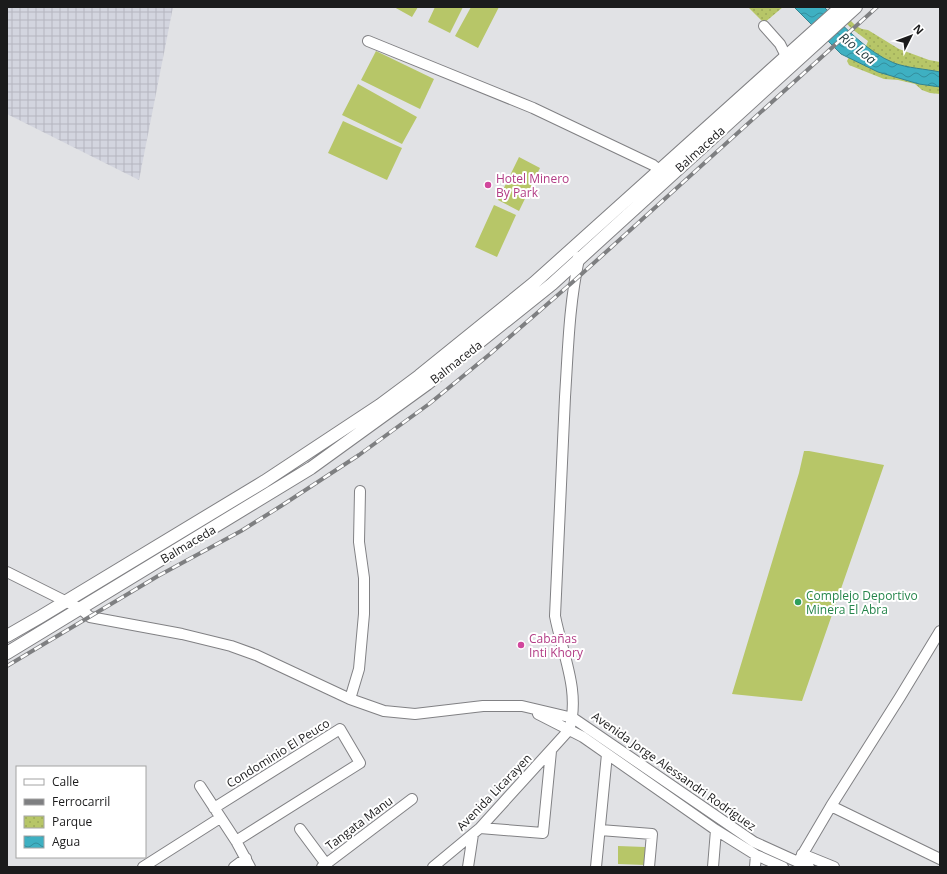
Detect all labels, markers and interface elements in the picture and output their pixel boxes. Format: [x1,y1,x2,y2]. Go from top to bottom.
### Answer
north arrow [891,16,931,56]
text: N [910,21,927,37]
water label: Río Loa [836,28,881,69]
street label: Balmaceda [671,122,729,176]
place label: Hotel Minero By Park [496,170,569,201]
marker: Hotel Minero By Park [483,180,493,190]
street label: Balmaceda [426,336,486,388]
street label: Balmaceda [157,521,219,567]
place label: Complejo Deportivo Minera El Abra [806,587,918,618]
marker: Complejo Deportivo Minera El Abra [793,597,803,607]
place label: Cabañas Inti Khory [529,630,584,661]
marker: Cabañas Inti Khory [516,640,526,650]
street label: Avenida Jorge Alessandri Rodríguez [588,708,760,835]
street label: Condominio El Peuco [223,714,333,792]
street label: Avenida Licarayen [453,750,535,834]
legend [16,766,146,858]
text: Calle [52,773,79,790]
street label: Tangata Manu [322,792,396,854]
text: Ferrocarril [52,793,110,810]
text: Parque [52,813,92,830]
text: Agua [52,833,80,850]

